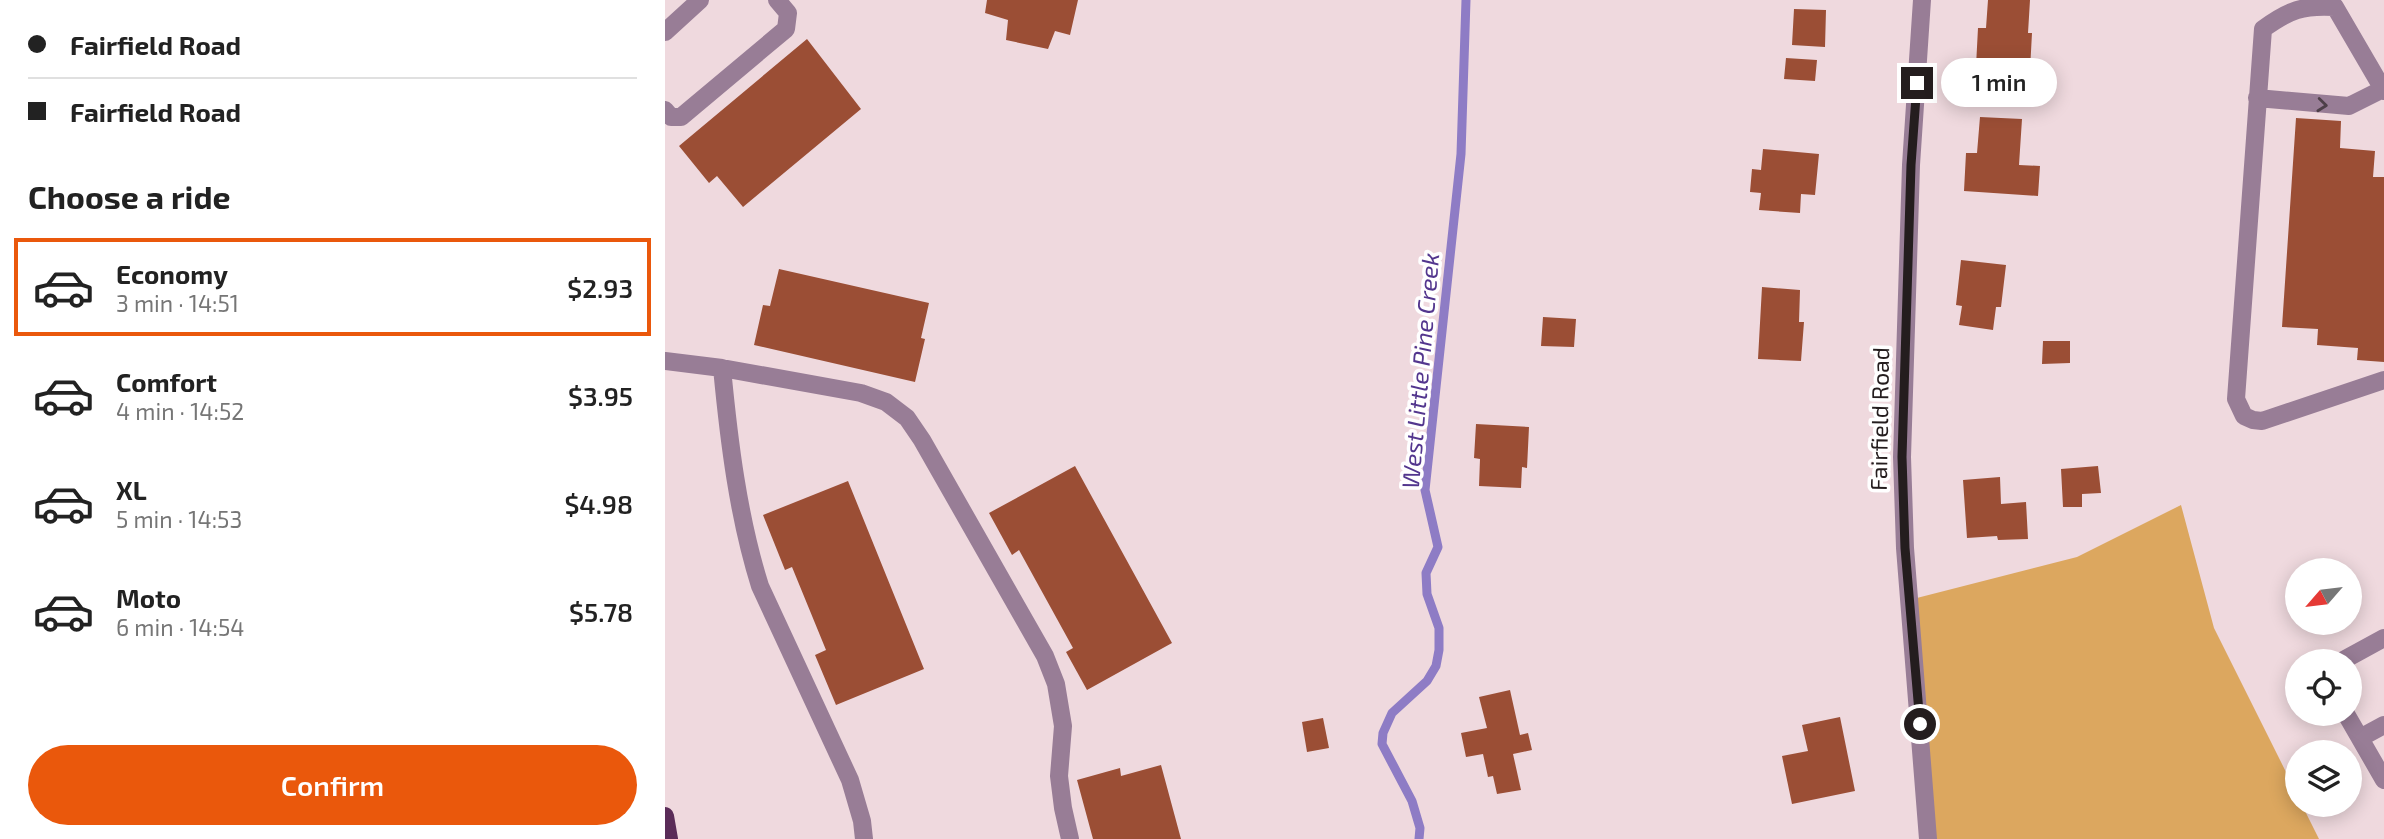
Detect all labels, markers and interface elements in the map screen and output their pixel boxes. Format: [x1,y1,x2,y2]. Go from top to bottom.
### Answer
text: Fairfield Road [70,29,241,60]
callout: 1 min [1941,58,2057,108]
route end [1901,67,1933,99]
text: 1 min [1972,68,2026,96]
text: Fairfield Road [70,96,241,127]
one-way arrow [2317,97,2328,112]
text: Choose a ride [28,177,231,215]
water label: West Little Pine Creek [1395,252,1444,490]
icon: car [32,256,95,319]
text: Economy [116,258,228,289]
text: $2.93 [567,272,633,303]
text: 3 min · 14:51 [116,289,239,317]
street label: Fairfield Road [1864,347,1894,491]
icon: car [32,364,95,427]
text: Comfort [116,366,217,397]
text: $3.95 [568,380,633,411]
text: 4 min · 14:52 [116,397,244,425]
icon: car [32,472,95,535]
text: XL [116,474,147,505]
text: $4.98 [564,488,633,519]
text: 5 min · 14:53 [116,505,242,533]
north arrow [2285,558,2363,635]
map controls [2285,558,2362,817]
icon: car [32,580,95,643]
text: Moto [116,582,181,613]
text: $5.78 [569,596,633,627]
text: 6 min · 14:54 [116,613,244,641]
button: locate [2285,649,2362,726]
route start [1904,708,1936,740]
button: layers [2285,740,2362,817]
button: Confirm [28,745,637,825]

